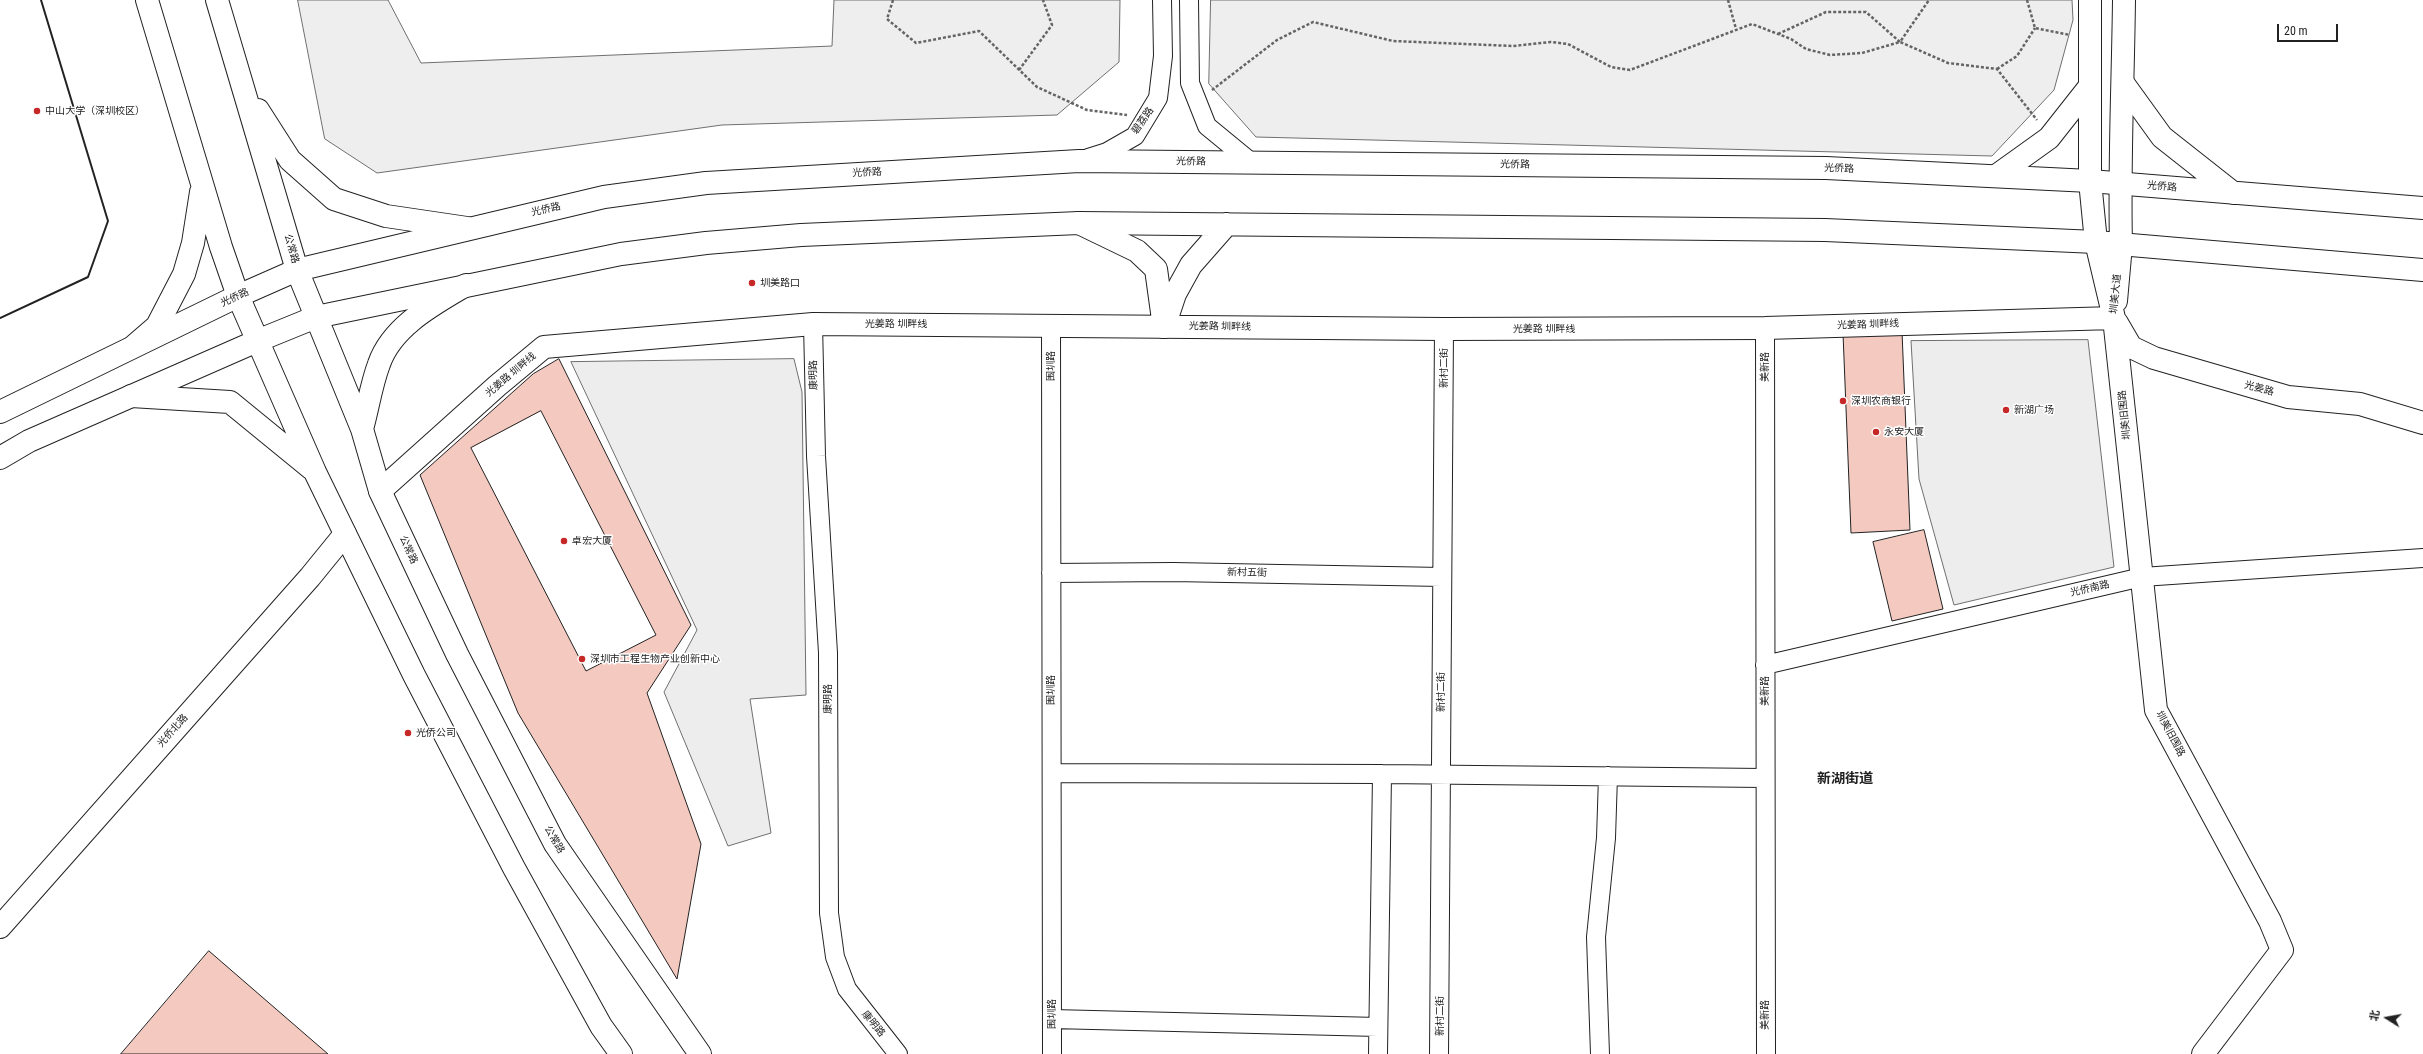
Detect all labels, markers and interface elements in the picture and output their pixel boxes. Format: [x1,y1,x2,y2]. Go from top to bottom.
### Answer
scale bar [2279,16,2340,42]
text: 20 m [2284,24,2308,38]
place label: 中山大学（深圳校区） [45,105,145,117]
street label: 碧荔路 [1129,105,1157,137]
marker: 中山大学（深圳校区） [32,106,42,116]
street label: 光侨路 [1176,156,1206,168]
street label: 光侨路 [1500,159,1530,171]
street label: 光侨路 [1824,162,1854,176]
street label: 光侨路 [852,166,882,180]
street label: 光侨路 [2147,180,2177,194]
street label: 光侨路 [530,201,562,219]
street label: 公常路 [281,233,301,265]
street label: 圳美大道 [2108,273,2124,315]
place label: 圳美路口 [760,277,800,289]
marker: 圳美路口 [747,278,757,288]
street label: 光侨路 [219,286,251,310]
street label: 光姜路 圳畔线 [865,318,927,330]
street label: 光姜路 圳畔线 [1837,318,1899,332]
street label: 光姜路 圳畔线 [1189,320,1251,334]
street label: 光姜路 圳畔线 [1513,323,1575,335]
street label: 新村二街 [1438,348,1450,388]
street label: 光姜路 圳畔线 [483,350,539,400]
street label: 围圳路 [1045,351,1057,381]
street label: 美新路 [1759,352,1771,382]
street label: 康明路 [808,360,820,390]
street label: 光姜路 [2243,379,2275,399]
street label: 圳美旧围路 [2116,390,2134,440]
place label: 深圳农商银行 [1851,395,1911,407]
marker: 深圳农商银行 [1838,396,1848,406]
place label: 新湖广场 [2014,404,2054,416]
marker: 新湖广场 [2001,405,2011,415]
place label: 永安大厦 [1884,426,1924,438]
marker: 永安大厦 [1871,427,1881,437]
street label: 公常路 [396,534,420,566]
place label: 卓宏大厦 [572,535,612,547]
marker: 卓宏大厦 [559,536,569,546]
street label: 新村五街 [1227,567,1267,579]
street label: 光侨南路 [2069,579,2111,599]
place label: 深圳市工程生物产业创新中心 [590,653,720,665]
marker: 深圳市工程生物产业创新中心 [577,654,587,664]
street label: 新村二街 [1435,672,1447,712]
street label: 围圳路 [1045,675,1057,705]
street label: 美新路 [1759,676,1771,706]
street label: 康明路 [822,684,834,714]
street label: 圳美旧围路 [2153,709,2187,759]
street label: 光侨北路 [155,712,191,750]
place label: 光侨公司 [416,727,456,739]
marker: 光侨公司 [403,728,413,738]
district label: 新湖街道 [1817,771,1873,787]
street label: 公常路 [541,824,567,856]
street label: 新村二街 [1434,996,1446,1036]
north arrow [2367,998,2407,1038]
street label: 围圳路 [1046,999,1058,1029]
street label: 美新路 [1759,1000,1771,1030]
street label: 康明路 [859,1009,887,1039]
text: 北 [2367,1009,2382,1022]

